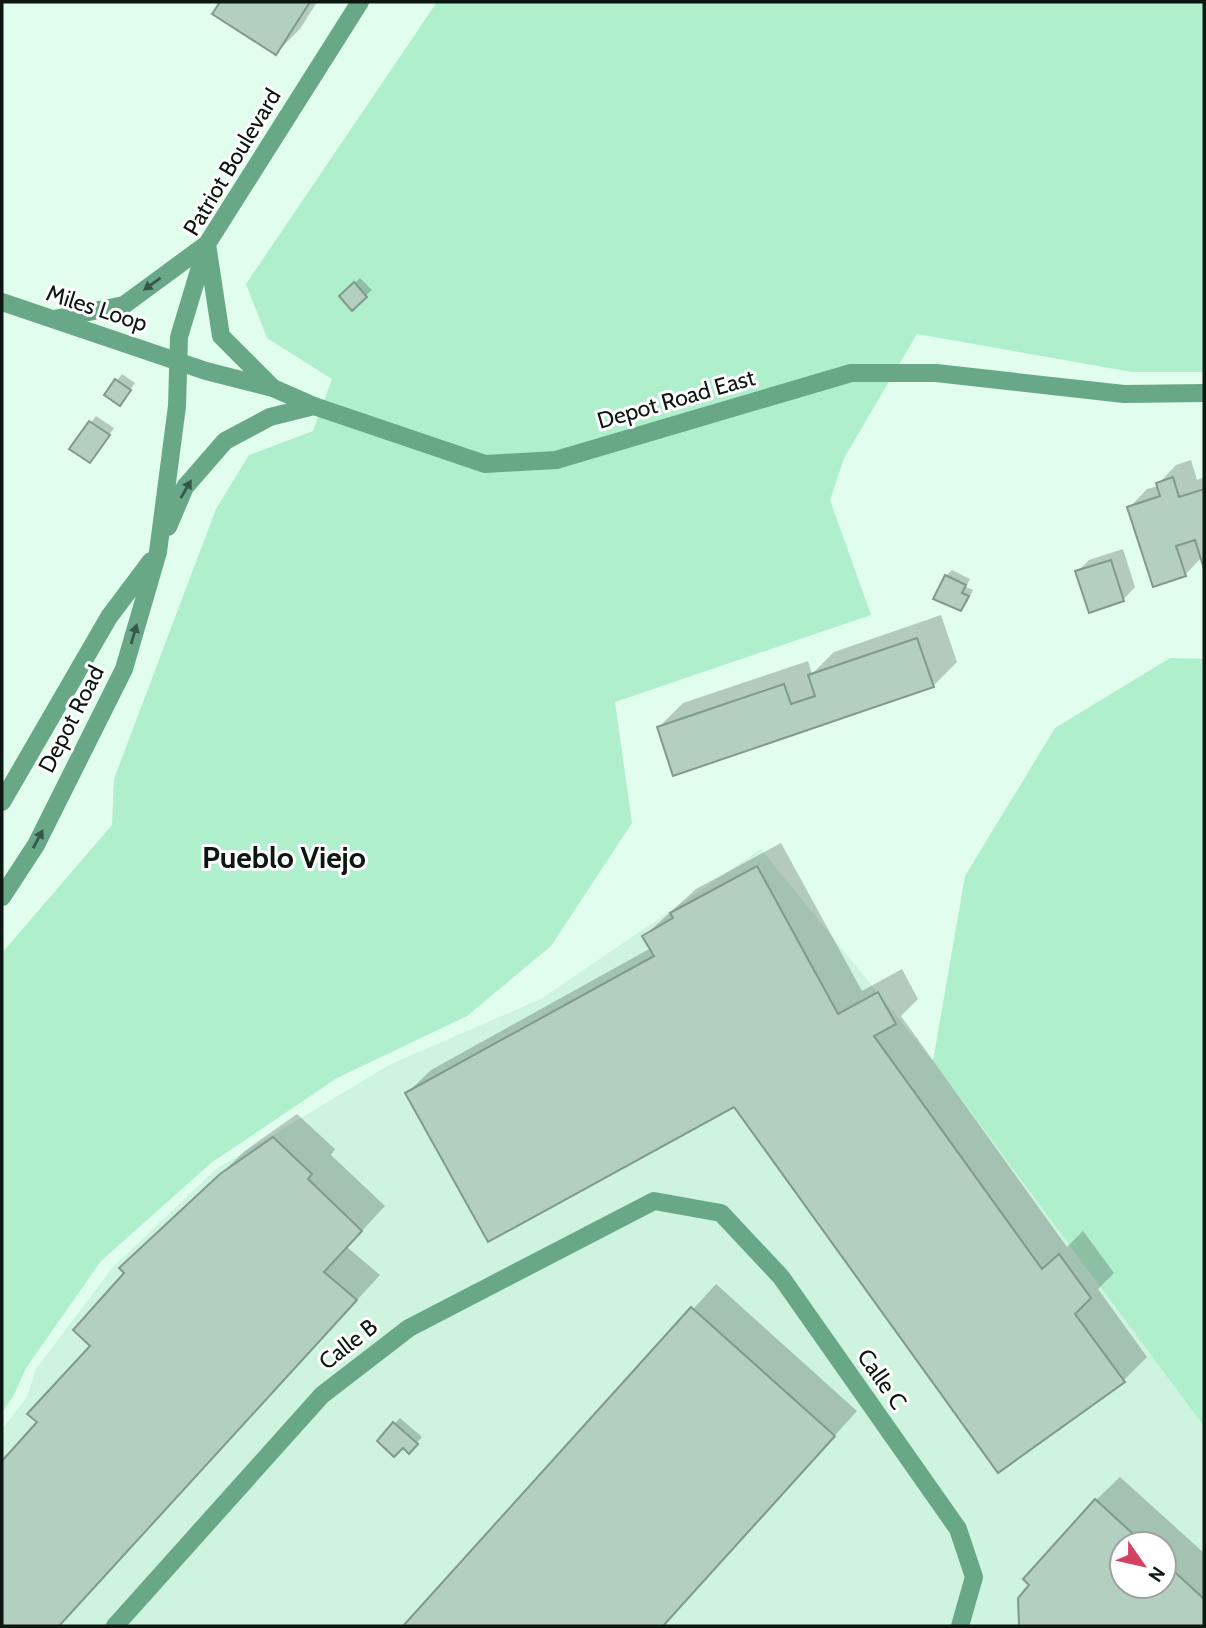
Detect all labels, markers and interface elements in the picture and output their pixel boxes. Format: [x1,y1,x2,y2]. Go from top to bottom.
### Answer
street label: Patriot Boulevard [177,83,287,241]
one-way arrow [143,277,162,291]
street label: Miles Loop [43,279,151,338]
street label: Depot Road East [594,363,758,435]
one-way arrow [180,480,192,499]
one-way arrow [130,623,140,644]
street label: Depot Road [32,661,110,777]
one-way arrow [32,830,44,849]
district label: Pueblo Viejo [202,839,366,876]
street label: Calle B [313,1312,383,1376]
street label: Calle C [851,1343,913,1415]
north arrow [1108,1530,1178,1600]
text: N [1143,1562,1170,1586]

